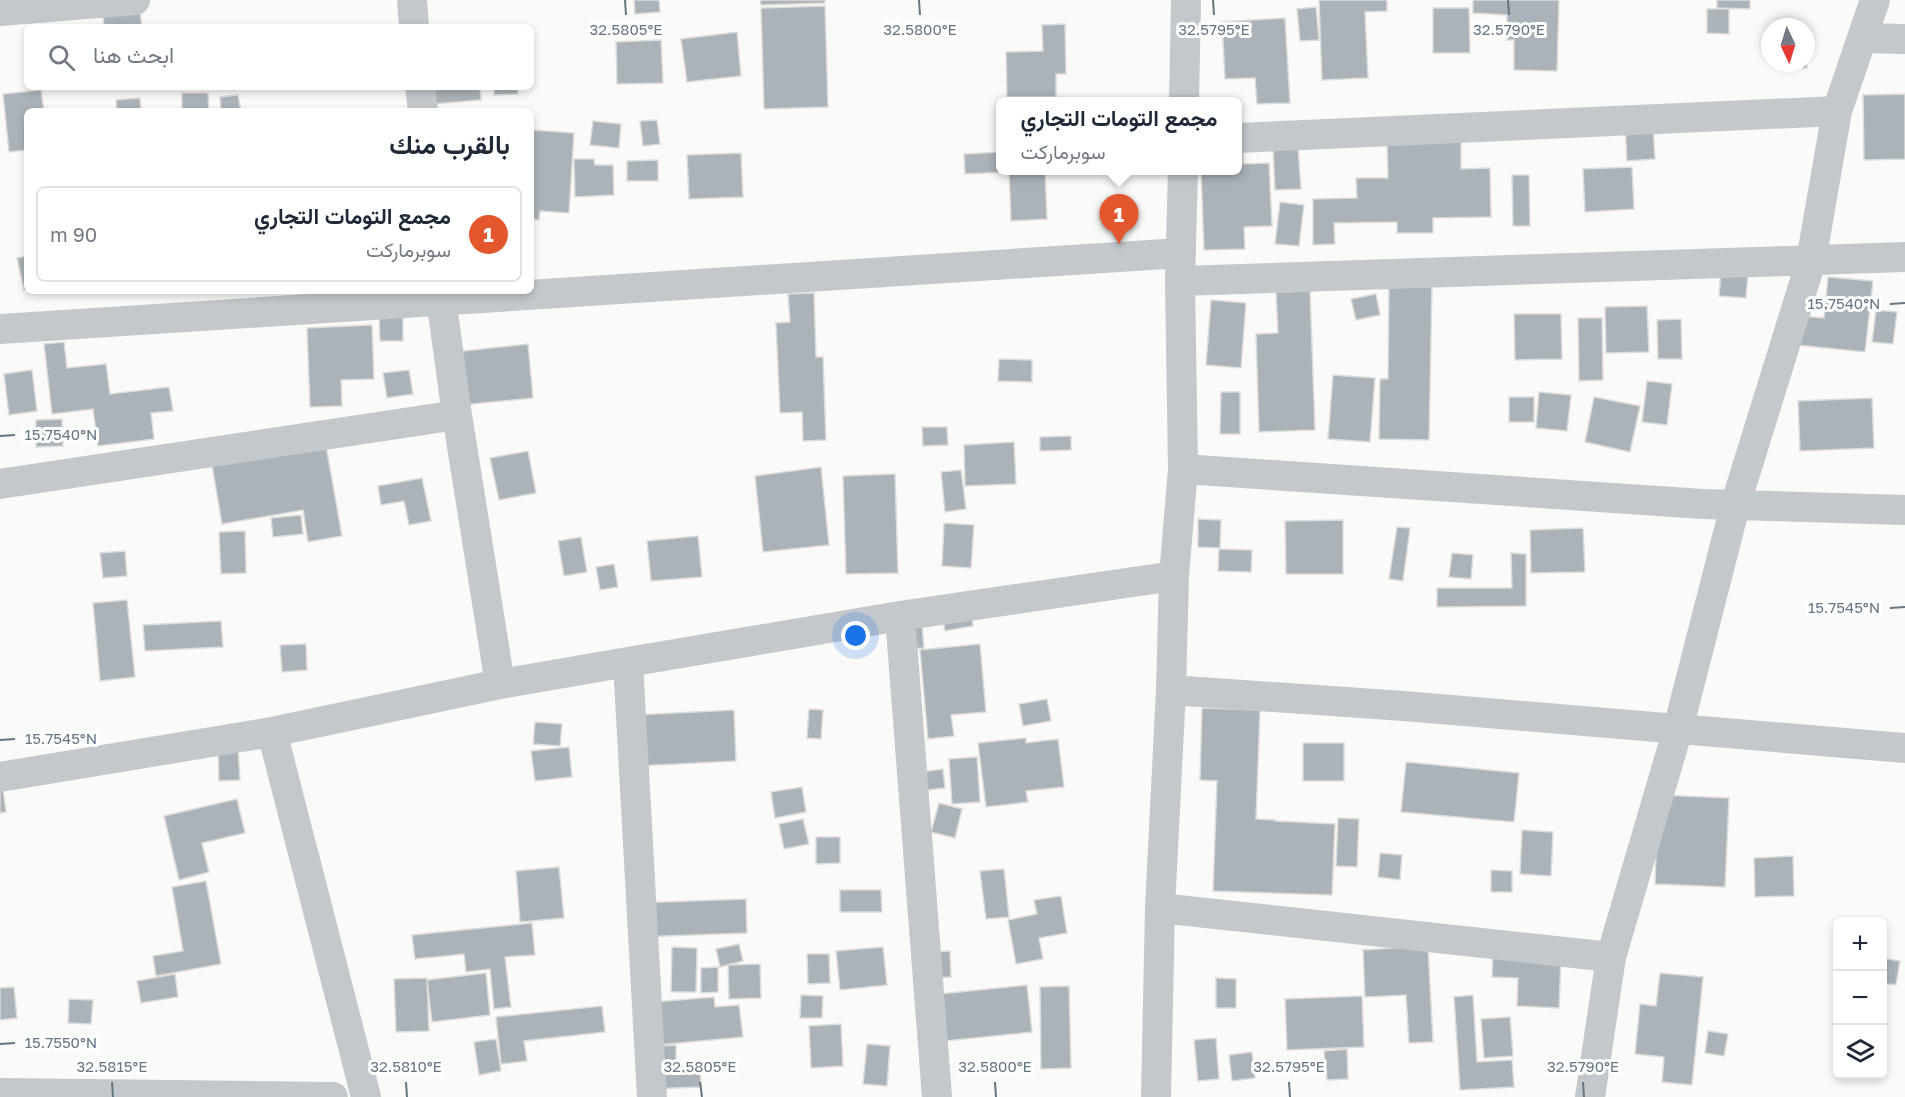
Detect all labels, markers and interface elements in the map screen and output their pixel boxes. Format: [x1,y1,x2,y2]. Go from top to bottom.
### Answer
north arrow [1761,18,1815,72]
text: 32.5805°E [590,20,662,38]
text: 32.5800°E [883,20,957,38]
text: 32.5795°E [1178,20,1250,38]
text: 32.5790°E [1473,20,1545,38]
search box [24,24,534,90]
icon: search [45,41,78,74]
text: ابحث هنا [93,41,174,68]
popup [996,97,1242,175]
text: مجمع التومات التجاري [1021,104,1217,131]
text: بالقرب منك [389,129,510,160]
text: سوبرماركت [1021,139,1106,163]
pin: 1 [1100,194,1138,244]
text: مجمع التومات التجاري [254,202,451,229]
text: 90 m [50,222,97,246]
text: 1 [483,222,494,246]
text: سوبرماركت [366,237,451,261]
text: 15.7540°N [1808,294,1880,312]
text: 15.7540°N [25,425,97,443]
text: 15.7545°N [1808,598,1880,616]
your location [841,621,870,650]
text: 15.7545°N [25,729,97,747]
map controls [1833,917,1887,1079]
button: + [1833,917,1887,971]
button: − [1833,971,1887,1025]
button: layers [1833,1025,1887,1079]
text: 15.7550°N [25,1033,97,1051]
text: 32.5815°E [77,1057,147,1075]
text: 32.5810°E [370,1057,442,1075]
text: 32.5805°E [664,1057,736,1075]
text: 32.5800°E [958,1057,1032,1075]
text: 32.5795°E [1253,1057,1325,1075]
text: 32.5790°E [1547,1057,1619,1075]

